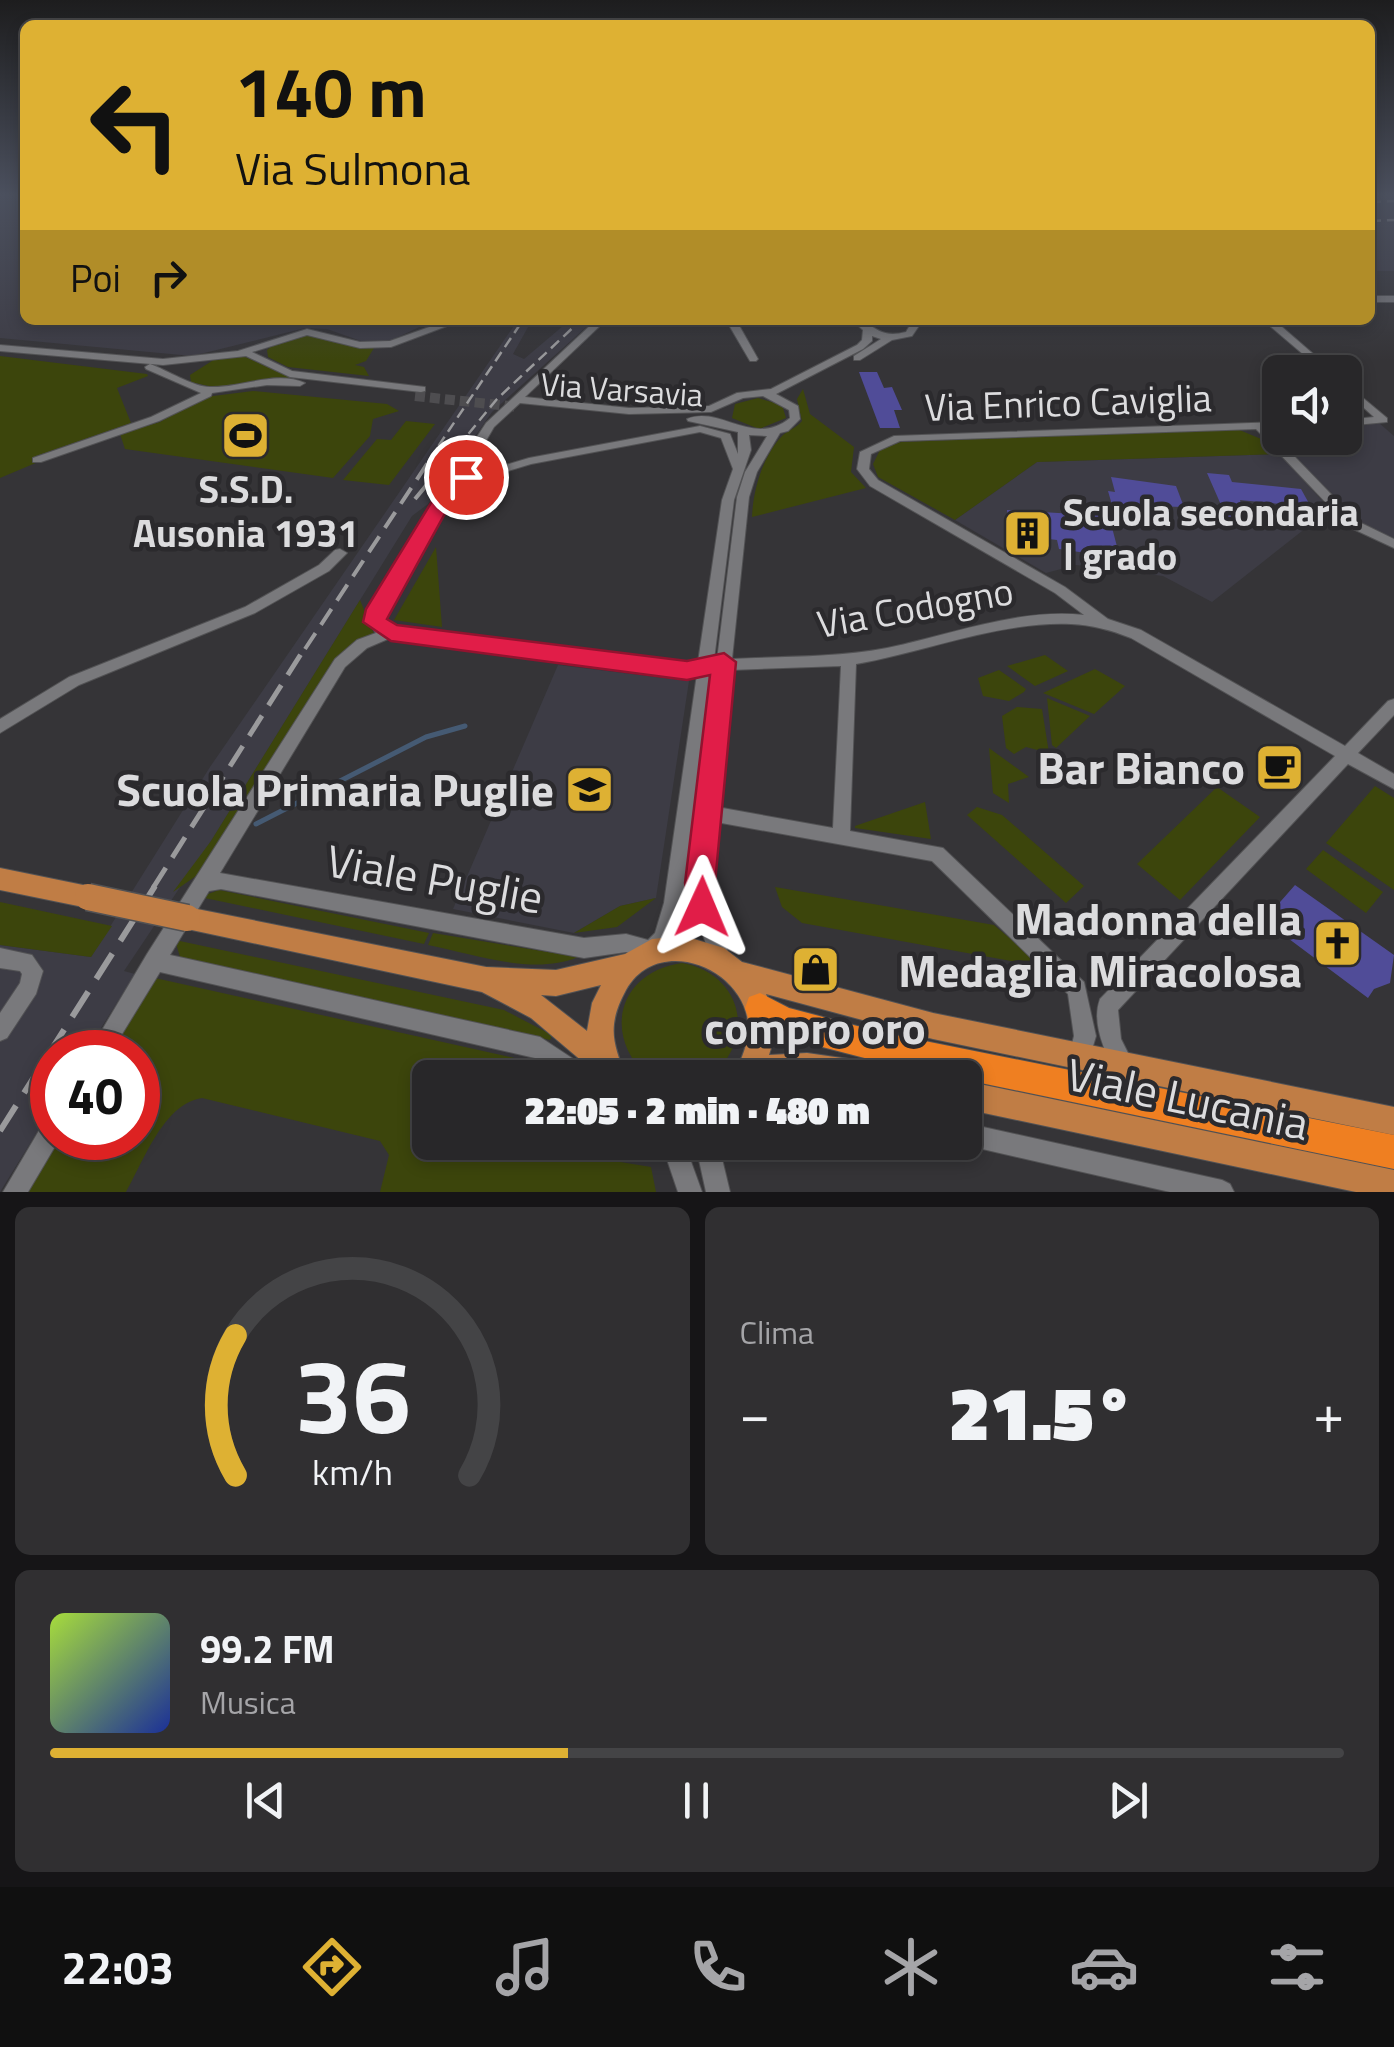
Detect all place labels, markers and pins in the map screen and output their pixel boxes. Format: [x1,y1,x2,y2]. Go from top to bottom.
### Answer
sports icon: S.S.D. Ausonia 1931 [220,409,272,461]
pin [424,435,509,520]
place label: S.S.D. Ausonia 1931 [133,460,359,562]
place label: Scuola secondaria I grado [1063,483,1359,585]
building icon: Scuola secondaria I grado [1002,508,1054,560]
place label: Bar Bianco [1037,733,1245,801]
cafe icon: Bar Bianco [1254,741,1306,793]
place label: Scuola Primaria Puglie [117,755,554,823]
school or university icon: Scuola Primaria Puglie [563,763,615,815]
place label: Madonna della Medaglia Miracolosa [898,884,1302,1004]
church icon: Madonna della Medaglia Miracolosa [1311,918,1363,970]
shop icon: compro oro [789,943,841,995]
place label: compro oro [704,993,926,1061]

